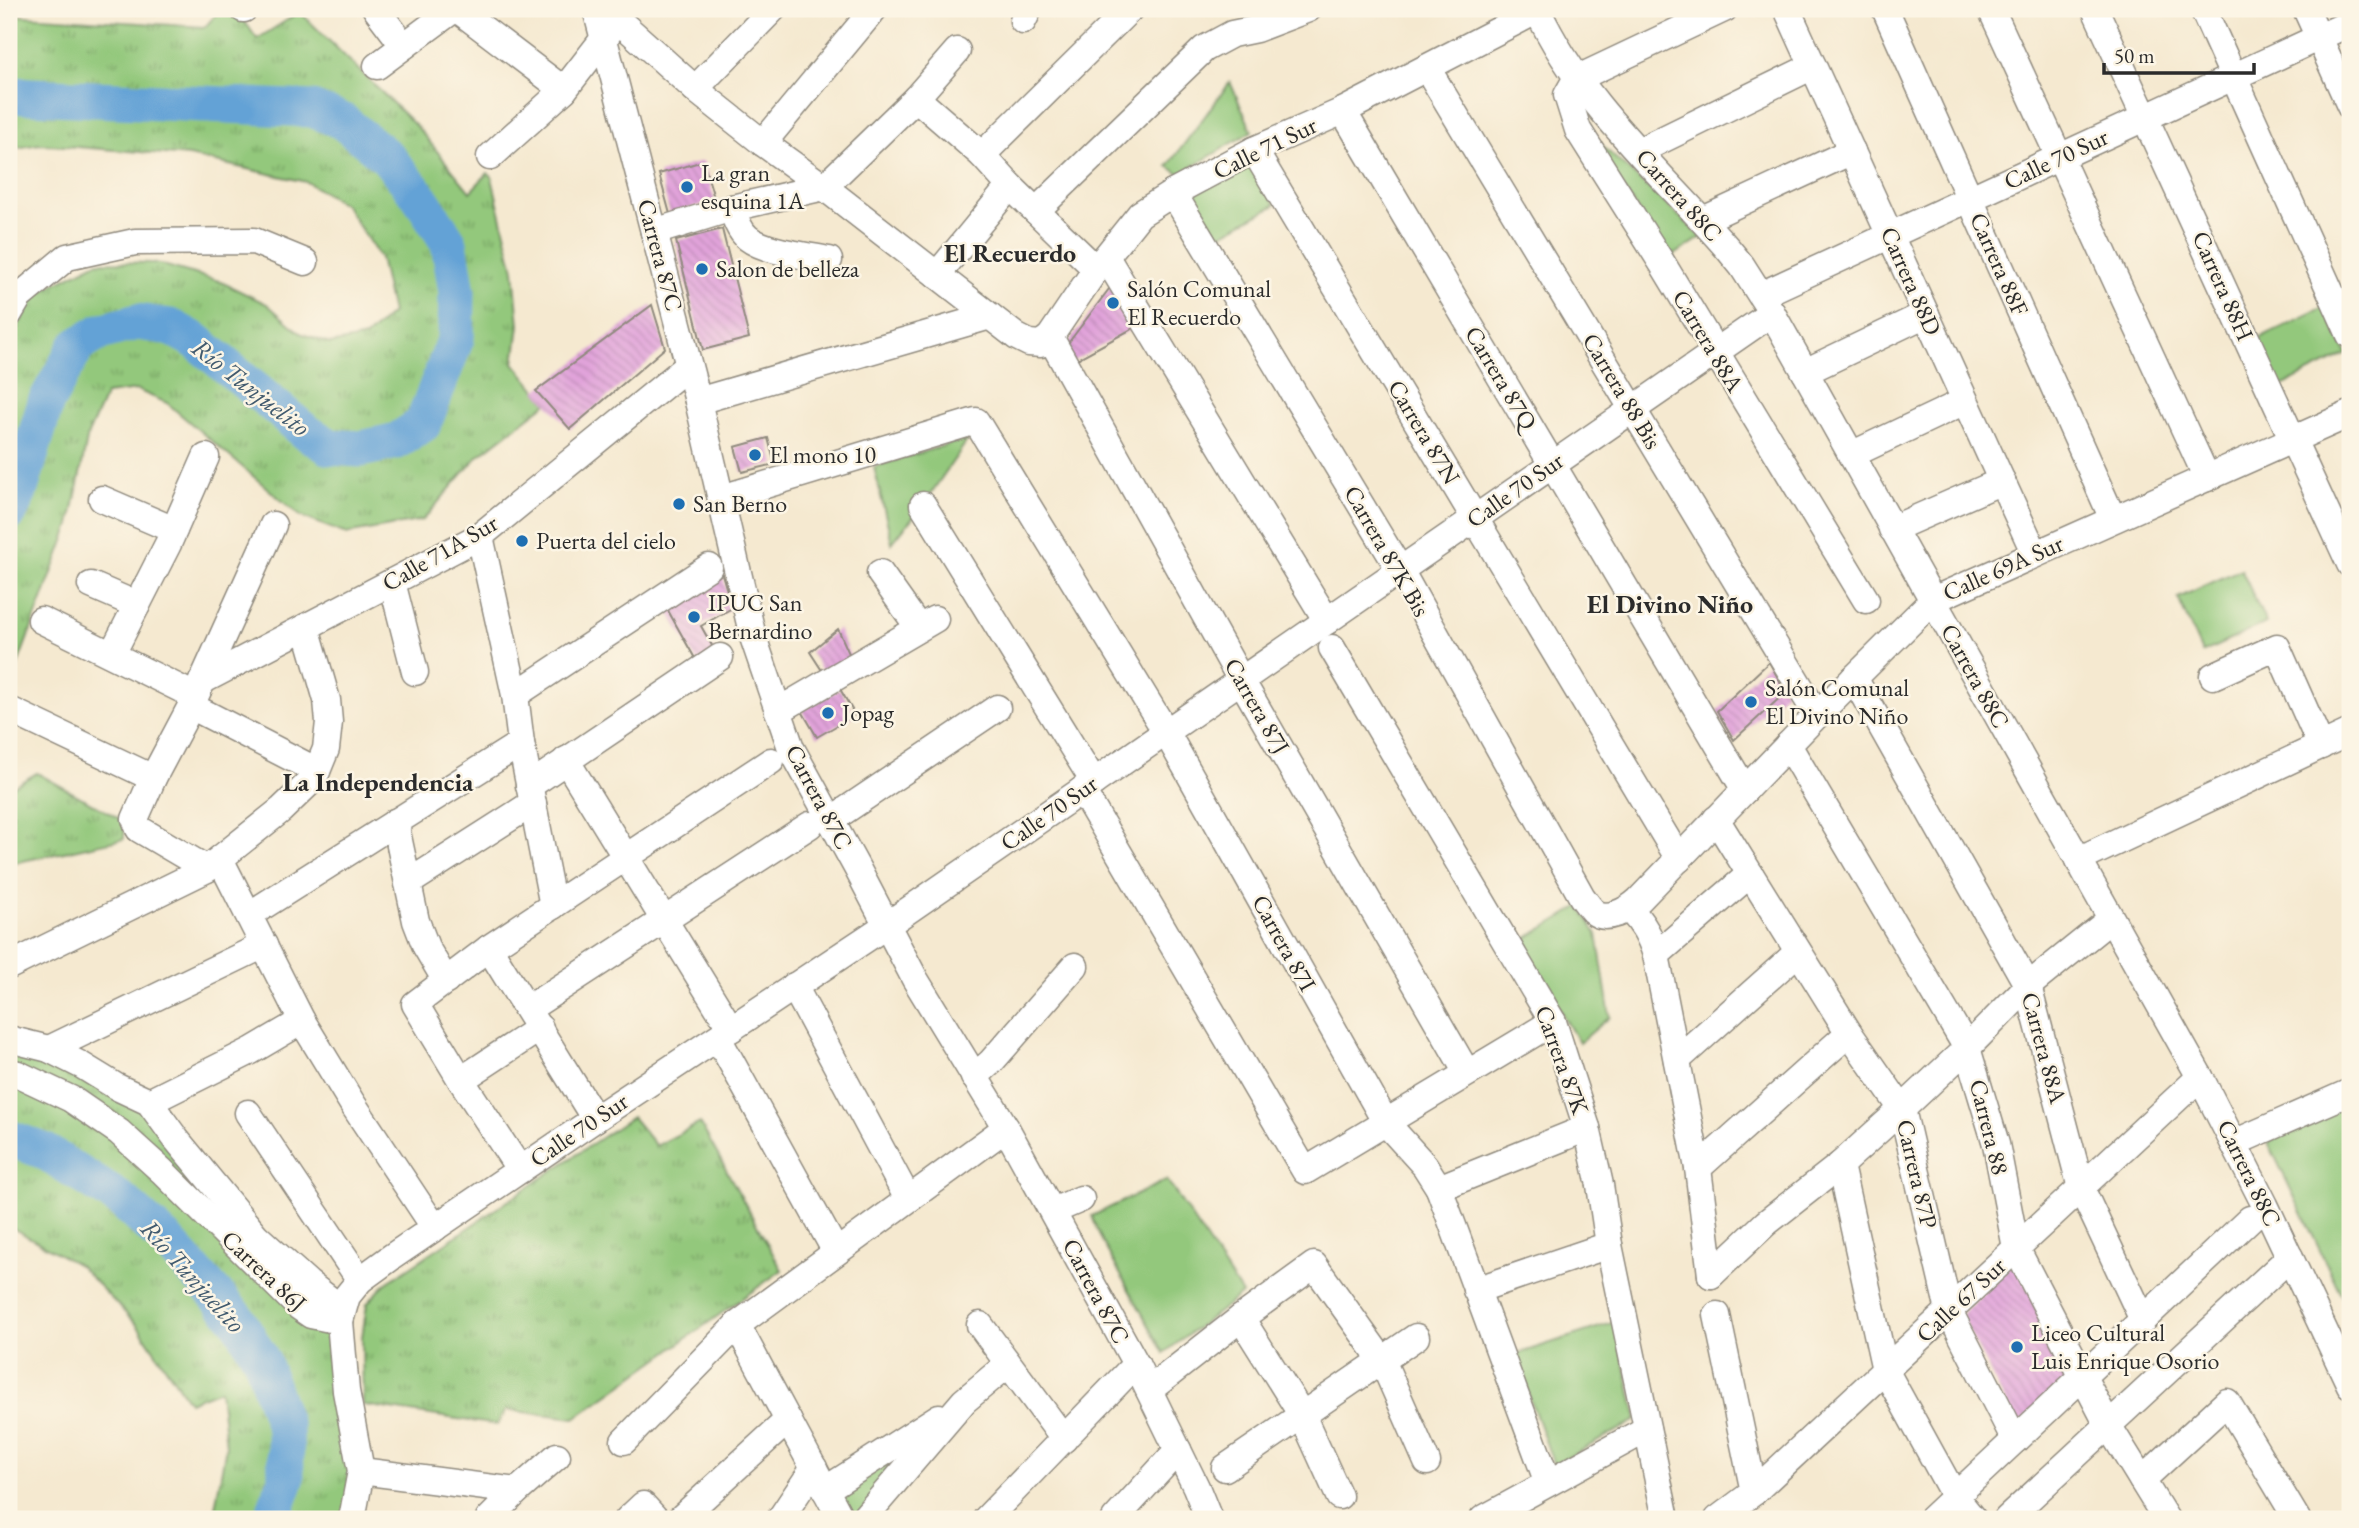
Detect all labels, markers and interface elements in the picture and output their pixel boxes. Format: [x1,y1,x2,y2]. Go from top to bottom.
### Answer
scale bar [2104,32,2254,76]
text: 50 m [2114,42,2155,69]
street label: Calle 71 Sur [1208,109,1322,186]
street label: Calle 70 Sur [1998,121,2113,196]
street label: Carrera 88C [1630,142,1729,248]
place label: La gran esquina 1A [701,157,805,216]
marker: La gran esquina 1A [679,179,695,195]
street label: Carrera 87C [631,196,690,314]
street label: Carrera 88F [1963,207,2036,320]
street label: Carrera 88D [1874,222,1949,340]
street label: Carrera 88H [2186,226,2261,345]
district label: El Recuerdo [944,236,1076,270]
place label: Salon de belleza [716,253,860,284]
marker: Salon de belleza [694,261,710,277]
place label: Salón Comunal El Recuerdo [1127,273,1271,332]
street label: Carrera 88A [1666,284,1751,398]
marker: Salón Comunal El Recuerdo [1105,295,1121,311]
street label: Carrera 87Q [1458,320,1546,438]
street label: Carrera 88 Bis [1576,327,1669,454]
water label: Río Tunjuelito [185,330,317,444]
street label: Carrera 87N [1381,374,1468,490]
place label: El mono 10 [769,439,876,470]
street label: Calle 70 Sur [1460,445,1569,534]
marker: El mono 10 [747,447,763,463]
street label: Carrera 87K Bis [1337,480,1437,622]
place label: San Berno [693,488,787,519]
marker: San Berno [671,496,687,512]
street label: Calle 71A Sur [376,507,503,598]
place label: Puerta del cielo [536,525,676,556]
street label: Calle 69A Sur [1938,527,2068,608]
marker: Puerta del cielo [514,533,530,549]
place label: IPUC San Bernardino [708,587,812,646]
district label: El Divino Niño [1587,587,1753,621]
marker: IPUC San Bernardino [686,609,702,625]
street label: Carrera 88C [1934,618,2017,733]
street label: Carrera 87J [1218,652,1297,759]
place label: Salón Comunal El Divino Niño [1765,672,1909,731]
marker: Salón Comunal El Divino Niño [1743,694,1759,710]
place label: Jopag [840,697,895,728]
marker: Jopag [820,705,836,721]
street label: Carrera 87C [779,739,860,855]
district label: La Independencia [283,765,474,799]
street label: Calle 70 Sur [994,768,1103,857]
street label: Carrera 87I [1245,889,1324,996]
street label: Carrera 88A [2015,989,2074,1107]
street label: Carrera 87K [1528,1001,1597,1119]
street label: Carrera 88 [1963,1076,2016,1178]
street label: Calle 70 Sur [524,1085,634,1174]
street label: Carrera 88C [2210,1115,2288,1231]
street label: Carrera 87P [1890,1116,1945,1231]
water label: Río Tunjuelito [133,1212,253,1340]
street label: Carrera 86J [215,1223,314,1318]
street label: Carrera 87C [1056,1233,1137,1349]
street label: Calle 67 Sur [1909,1250,2012,1349]
place label: Liceo Cultural Luis Enrique Osorio [2031,1317,2219,1376]
marker: Liceo Cultural Luis Enrique Osorio [2009,1339,2025,1355]

